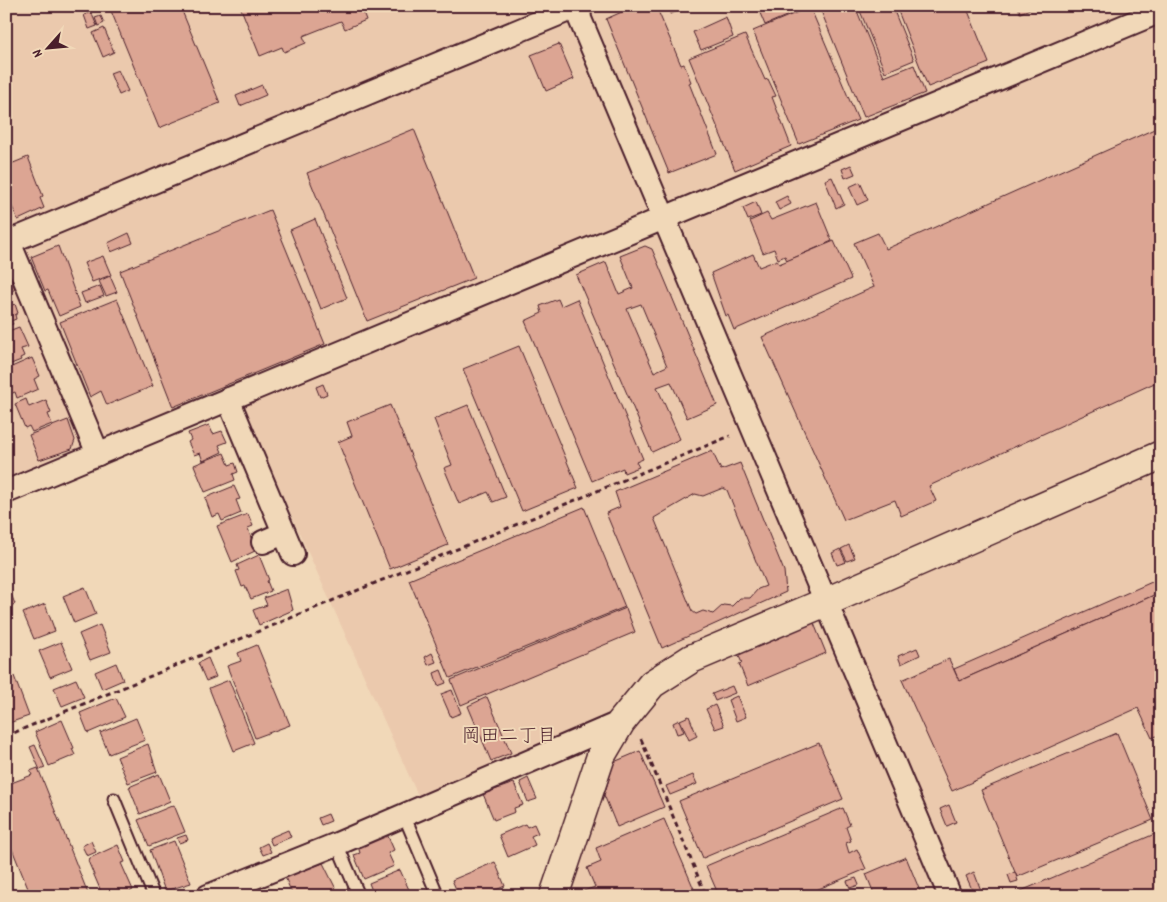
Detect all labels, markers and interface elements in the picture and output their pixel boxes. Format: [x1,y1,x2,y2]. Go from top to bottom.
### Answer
north arrow [22,22,72,72]
text: N [28,45,49,61]
district label: 岡田二丁目 [461,724,557,751]

